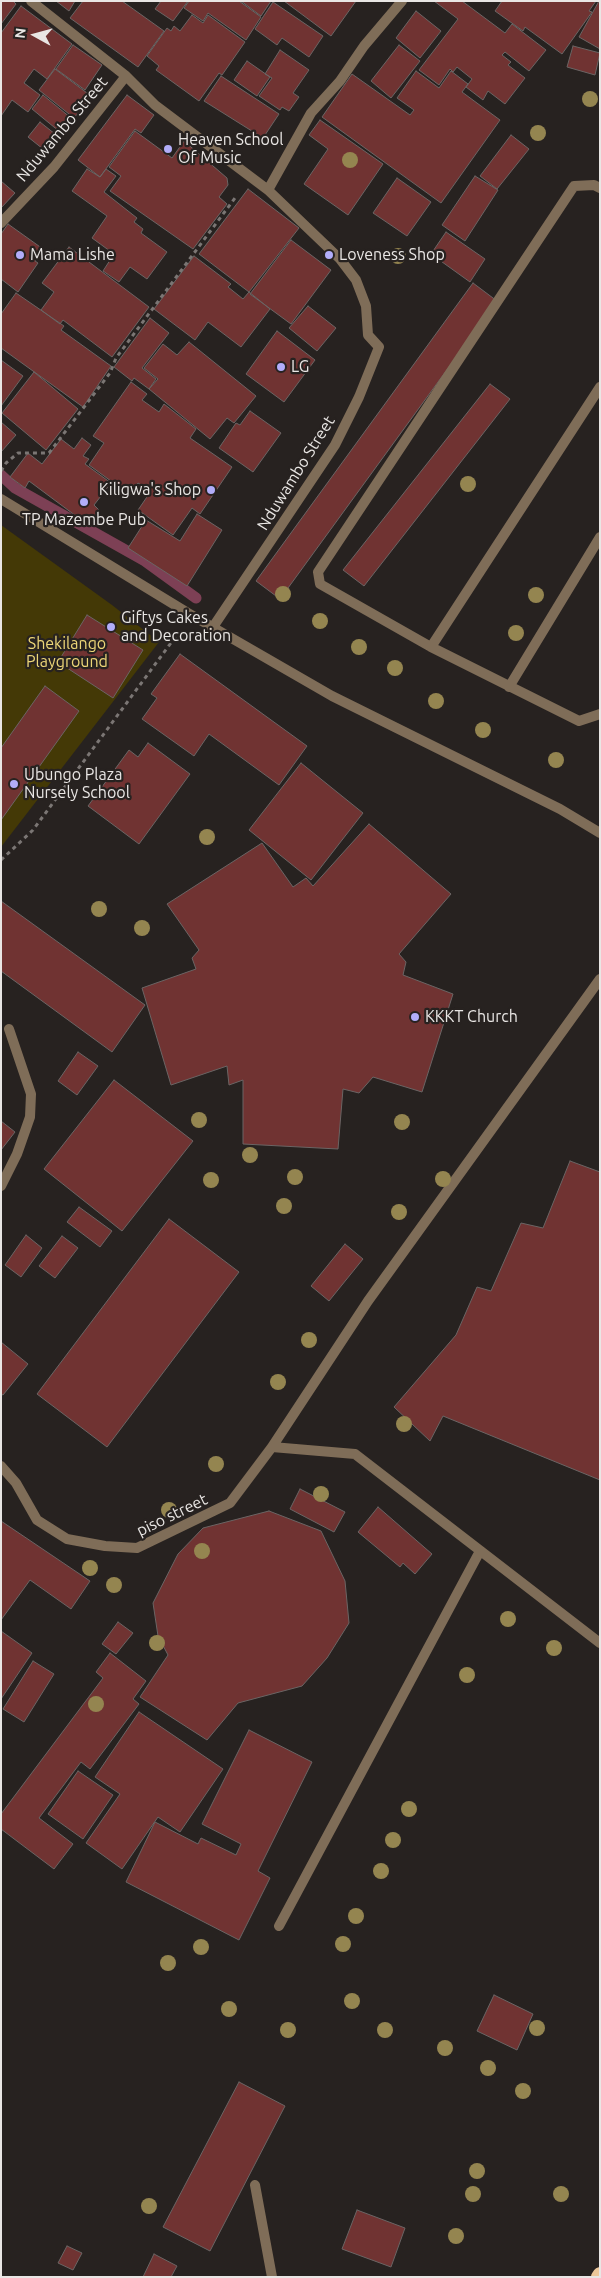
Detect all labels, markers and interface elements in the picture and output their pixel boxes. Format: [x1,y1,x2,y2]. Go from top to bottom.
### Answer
north arrow [10,10,60,60]
text: N [12,27,29,39]
street label: Nduwambo Street [12,73,112,185]
place label: Heaven School Of Music [178,130,283,168]
marker: Heaven School Of Music [162,143,174,155]
place label: Mama Lishe [30,245,115,265]
place label: Loveness Shop [339,245,445,265]
marker: Mama Lishe [14,249,26,261]
marker: Loveness Shop [323,249,335,261]
place label: LG [291,357,309,377]
marker: LG [275,361,287,373]
street label: Nduwambo Street [253,412,339,534]
place label: Kiligwa's Shop [99,480,201,500]
marker: Kiligwa's Shop [205,484,217,496]
marker: TP Mazembe Pub [78,496,90,508]
place label: TP Mazembe Pub [22,510,146,530]
place label: Giftys Cakes and Decoration [121,608,231,646]
marker: Giftys Cakes and Decoration [105,621,117,633]
park label: Shekilango Playground [26,634,108,672]
place label: Ubungo Plaza Nursely School [24,765,130,803]
marker: Ubungo Plaza Nursely School [8,778,20,790]
place label: KKKT Church [425,1007,518,1027]
marker: KKKT Church [409,1011,421,1023]
street label: piso street [133,1490,211,1540]

